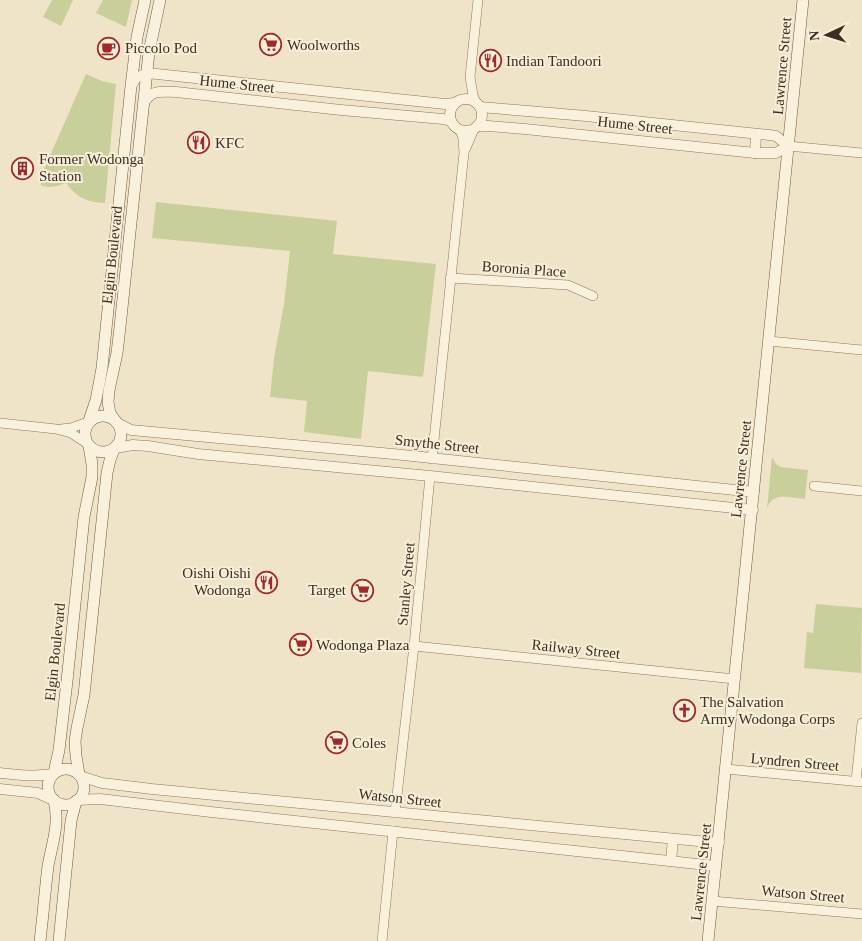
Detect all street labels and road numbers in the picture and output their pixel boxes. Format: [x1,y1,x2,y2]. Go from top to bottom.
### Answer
street label: Lawrence Street [770,16,794,115]
street label: Hume Street [199,72,276,96]
street label: Hume Street [597,113,674,137]
street label: Elgin Boulevard [99,205,125,305]
street label: Boronia Place [481,258,567,280]
street label: Lawrence Street [728,419,754,518]
street label: Smythe Street [394,432,481,456]
street label: Stanley Street [394,541,418,626]
street label: Elgin Boulevard [42,602,68,702]
street label: Railway Street [531,636,622,662]
street label: Lyndren Street [750,750,841,774]
street label: Watson Street [358,786,443,810]
street label: Lawrence Street [688,822,714,921]
street label: Watson Street [761,882,846,906]

